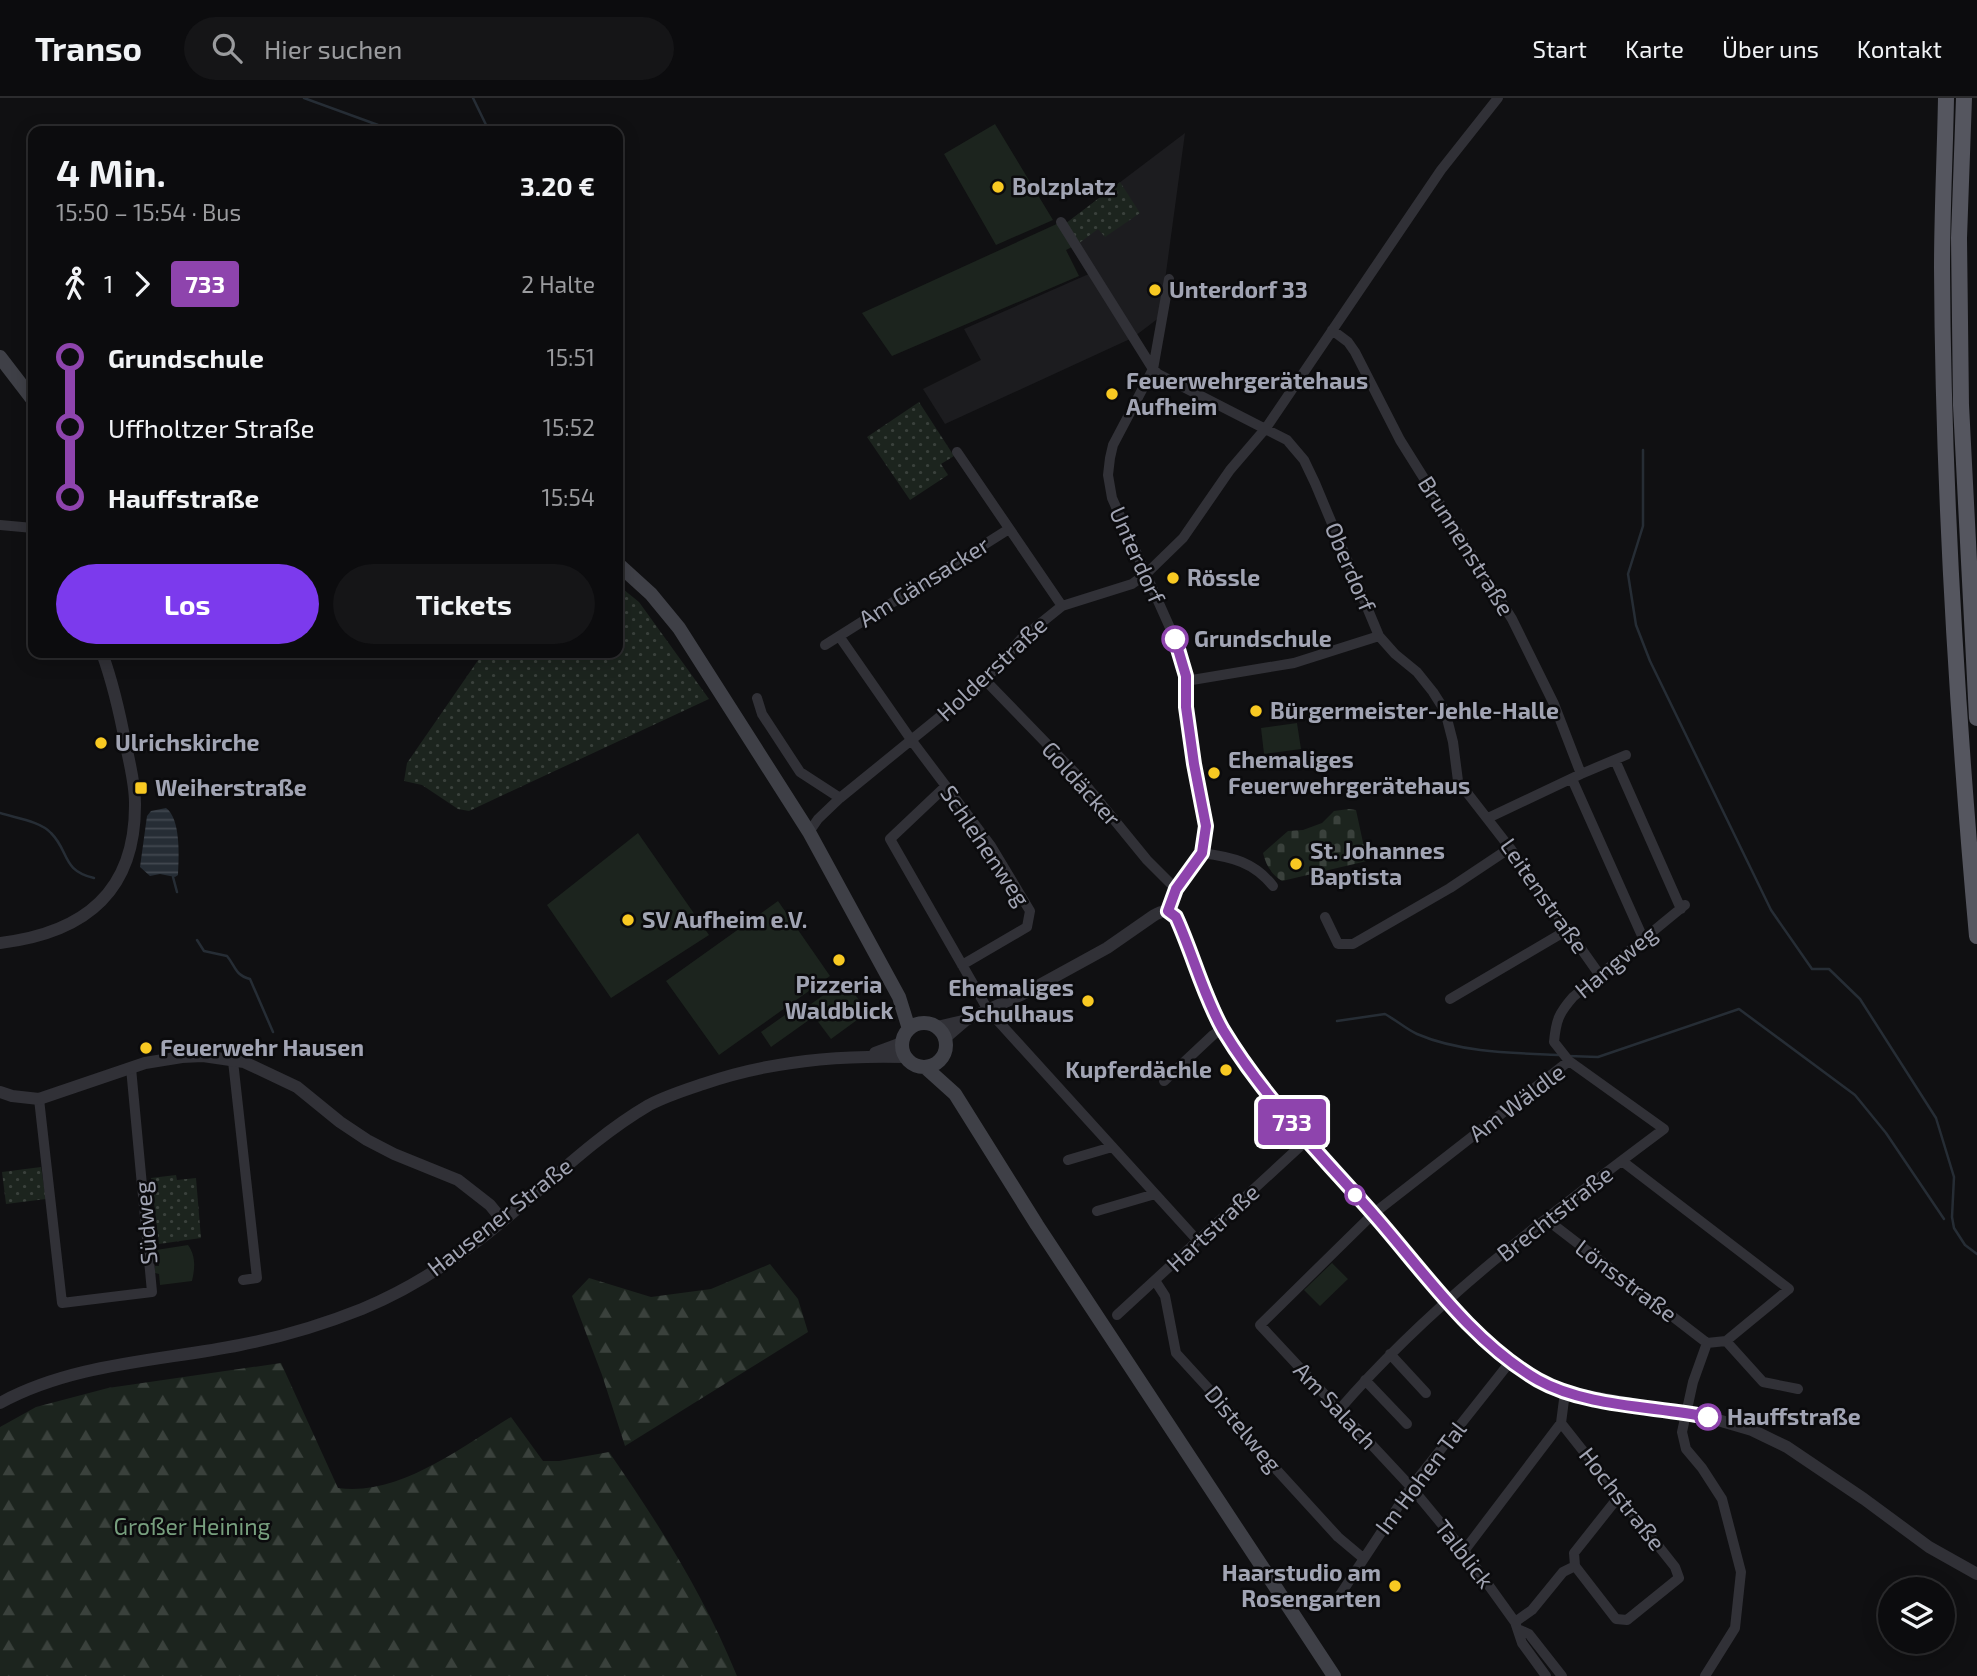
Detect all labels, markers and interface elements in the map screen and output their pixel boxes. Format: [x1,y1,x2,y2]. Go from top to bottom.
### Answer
search box [184,17,674,80]
text: Transo [35,28,142,68]
icon: search [208,29,246,67]
text: Hier suchen [264,33,402,64]
text: Start [1533,34,1587,63]
text: Karte [1625,34,1684,63]
text: Über uns [1722,34,1819,63]
text: Kontakt [1857,34,1942,63]
text: 4 Min. [56,149,166,195]
text: 3.20 € [520,170,595,201]
place label: Bolzplatz [1012,172,1116,200]
marker: Bolzplatz [990,179,1006,195]
text: 15:50 – 15:54 · Bus [56,198,241,226]
icon: walk [56,265,94,303]
icon: forward [123,265,161,303]
text: 733 [185,269,225,298]
text: 1 [104,270,113,298]
text: 2 Halte [521,270,595,298]
place label: Unterdorf 33 [1169,275,1308,303]
marker: Unterdorf 33 [1147,282,1163,298]
text: Grundschule [108,342,264,373]
text: 15:51 [547,343,595,371]
place label: Feuerwehrgerätehaus Aufheim [1126,366,1368,420]
marker: Feuerwehrgerätehaus Aufheim [1104,386,1120,402]
text: Uffholtzer Straße [108,412,315,443]
text: 15:52 [543,413,595,441]
street label: Brunnenstraße [1413,471,1521,620]
text: Hauffstraße [108,482,259,513]
text: 15:54 [542,483,595,511]
street label: Unterdorf [1104,502,1172,608]
street label: Oberdorf [1320,518,1383,617]
street label: Am Gänsacker [853,530,994,632]
place label: Rössle [1187,563,1260,591]
button: Los [56,564,319,644]
button: Tickets [333,564,595,644]
marker: Rössle [1165,570,1181,586]
street label: Holderstraße [931,610,1052,726]
place label: Grundschule [1194,624,1332,652]
marker: Grundschule [1162,626,1188,652]
place label: Bürgermeister-Jehle-Halle [1270,696,1559,724]
marker: Bürgermeister-Jehle-Halle [1248,703,1264,719]
place label: Ulrichskirche [115,728,260,756]
marker: Ulrichskirche [93,735,109,751]
street label: Goldäcker [1036,735,1127,831]
place label: Ehemaliges Feuerwehrgerätehaus [1228,745,1470,799]
marker: Ehemaliges Feuerwehrgerätehaus [1206,765,1222,781]
place label: Weiherstraße [155,773,307,801]
marker: Weiherstraße [133,780,149,796]
street label: Schlehenweg [935,780,1037,911]
street label: Leitenstraße [1495,832,1595,959]
place label: St. Johannes Baptista [1310,836,1445,890]
marker: St. Johannes Baptista [1288,856,1304,872]
place label: SV Aufheim e.V. [642,905,807,933]
marker: SV Aufheim e.V. [620,912,636,928]
street label: Hangweg [1569,919,1662,1004]
marker: Pizzeria Waldblick [831,952,847,968]
place label: Pizzeria Waldblick [785,970,893,1024]
place label: Ehemaliges Schulhaus [948,973,1074,1027]
marker: Ehemaliges Schulhaus [1080,993,1096,1009]
place label: Feuerwehr Hausen [160,1033,364,1061]
marker: Feuerwehr Hausen [138,1040,154,1056]
place label: Kupferdächle [1065,1055,1212,1083]
street label: Am Wäldle [1463,1057,1570,1147]
marker: Kupferdächle [1218,1062,1234,1078]
line badge: 733 [1252,1099,1332,1145]
text: 733 [1272,1107,1312,1136]
street label: Hausener Straße [421,1151,577,1281]
street label: Brechtstraße [1491,1159,1618,1267]
street label: Hartstraße [1160,1177,1264,1277]
street label: Südweg [127,1180,163,1266]
unlabelled marker [1345,1185,1365,1205]
street label: Lönsstraße [1570,1233,1683,1328]
street label: Am Salach [1288,1356,1383,1455]
street label: Distelweg [1200,1379,1288,1477]
place label: Hauffstraße [1727,1402,1861,1430]
marker: Hauffstraße [1695,1404,1721,1430]
street label: Im Hohen Tal [1369,1415,1472,1539]
street label: Hochstraße [1574,1441,1672,1556]
park label: Großer Heining [114,1512,271,1540]
street label: Talblick [1429,1514,1500,1593]
place label: Haarstudio am Rosengarten [1222,1558,1381,1612]
map controls [1878,1577,1955,1654]
button: layers [1878,1577,1955,1654]
marker: Haarstudio am Rosengarten [1387,1578,1403,1594]

